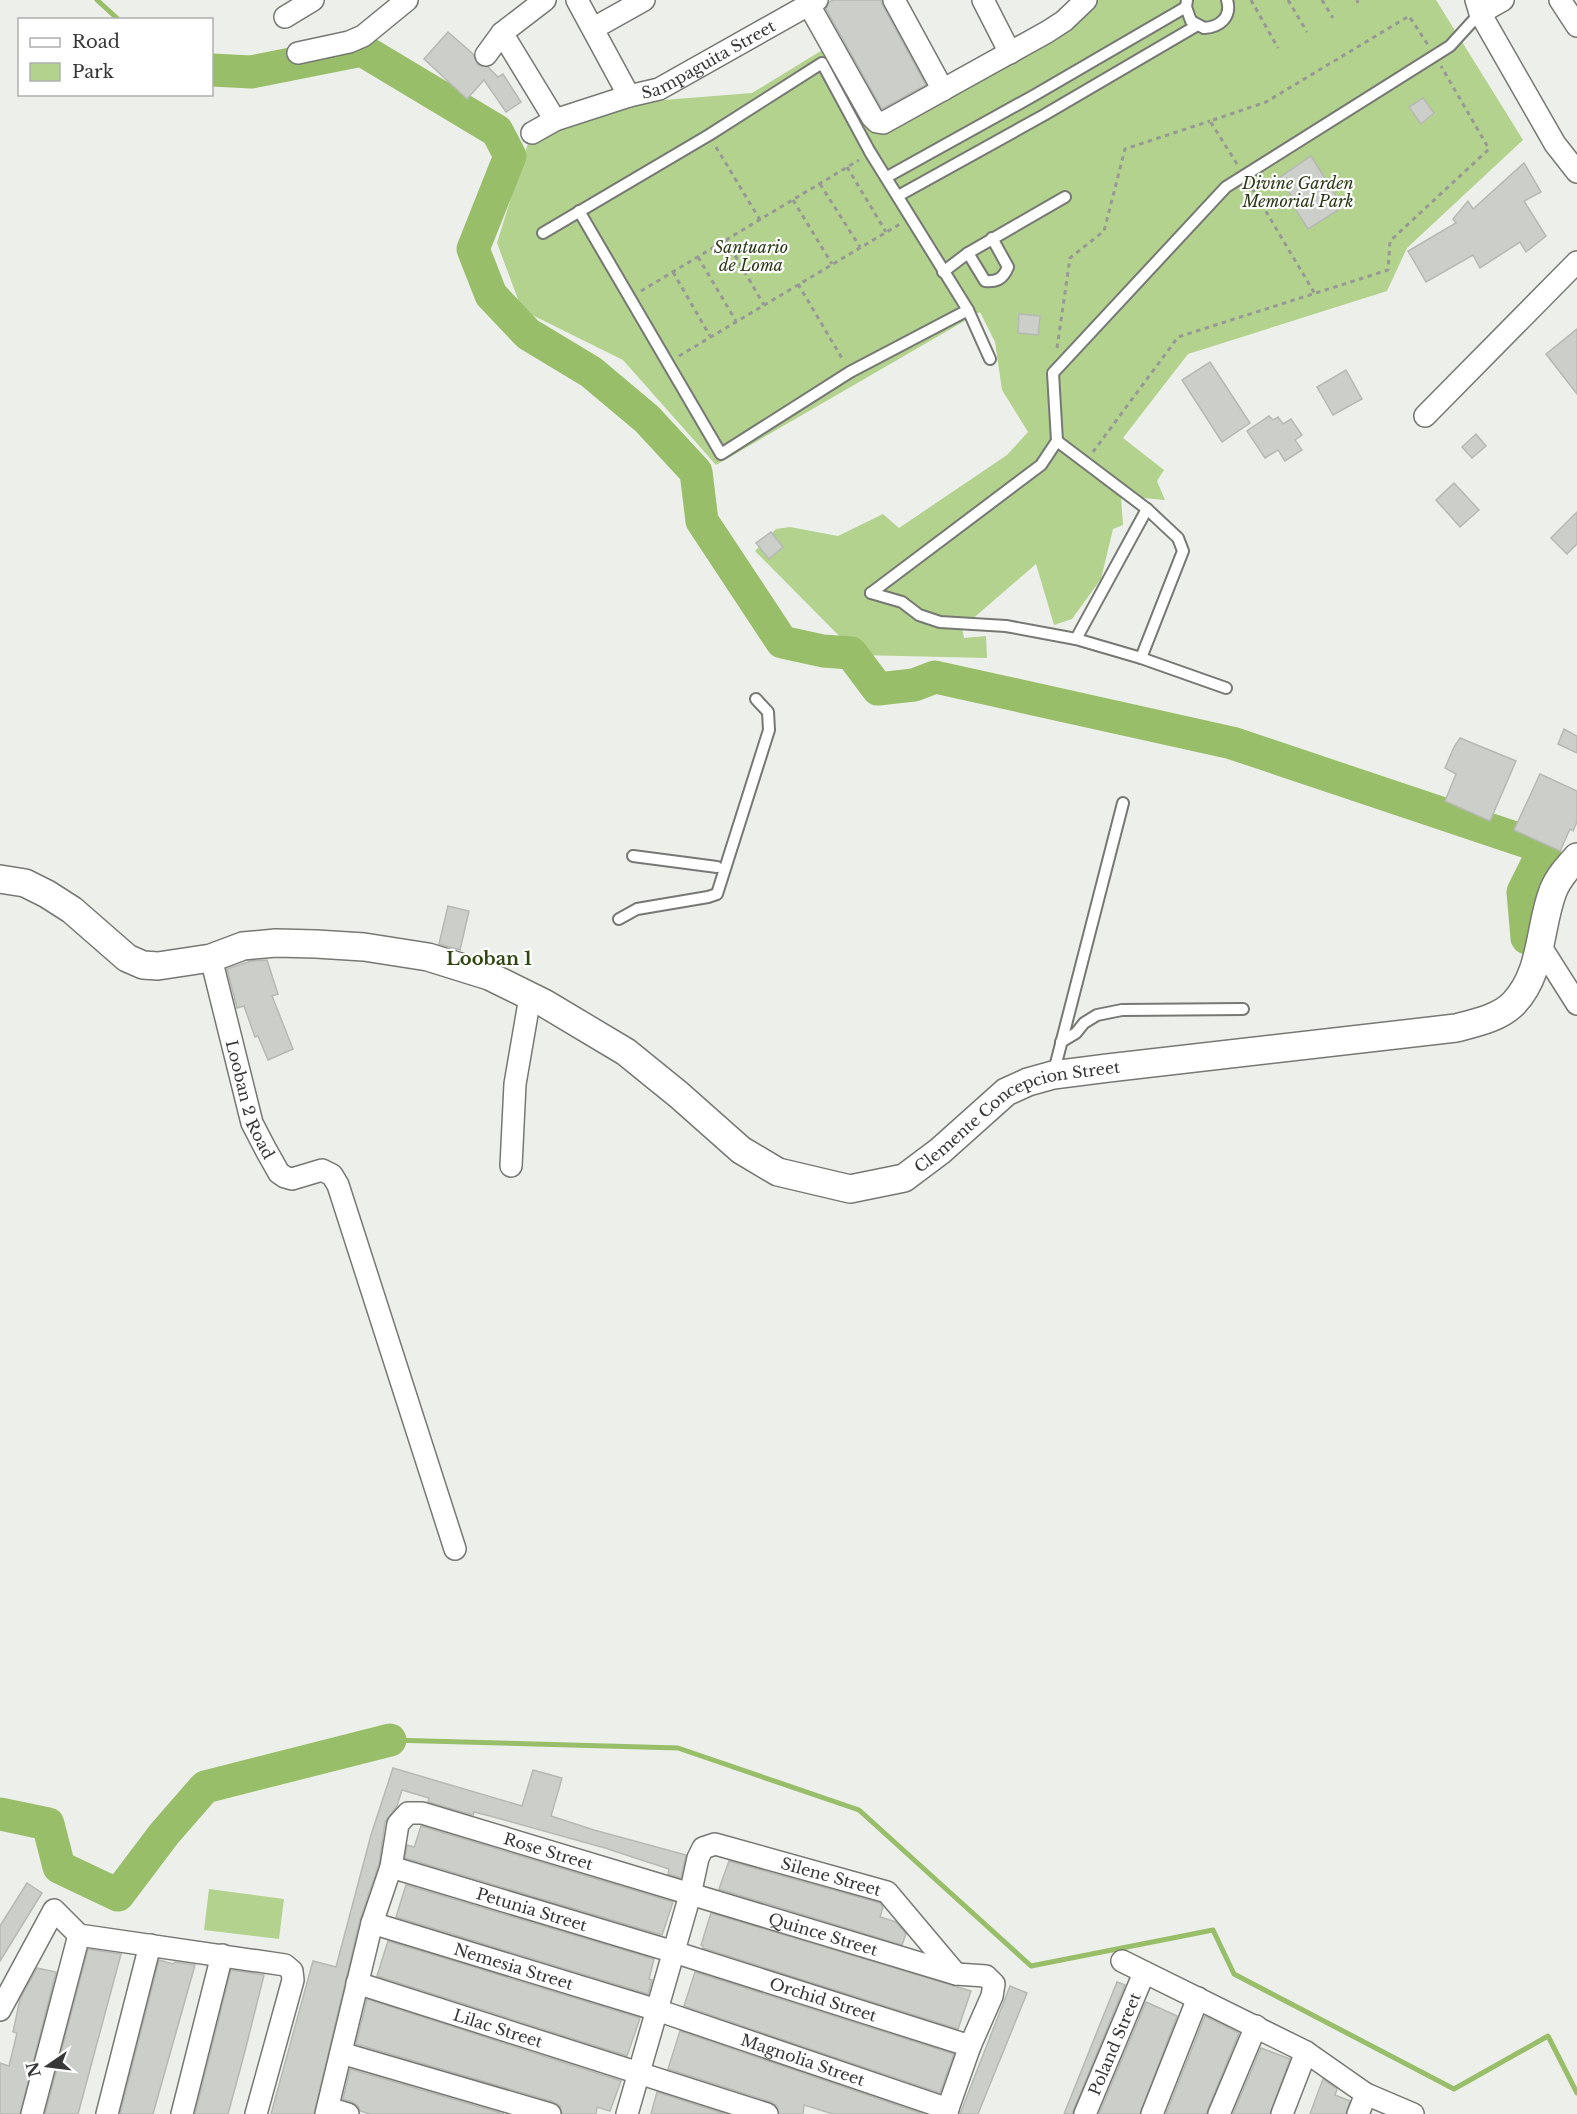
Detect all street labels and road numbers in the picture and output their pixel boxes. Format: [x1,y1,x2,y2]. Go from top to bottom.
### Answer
street label: Sampaguita Street [639,16,779,103]
street label: Looban 2 Road [222,1038,279,1163]
street label: Clemente Concepcion Street [910,1057,1121,1177]
street label: Rose Street [501,1828,595,1874]
street label: Silene Street [779,1853,883,1900]
street label: Petunia Street [474,1883,589,1935]
street label: Quince Street [766,1908,880,1960]
street label: Nemesia Street [451,1939,576,1994]
street label: Orchid Street [767,1973,879,2026]
street label: Poland Street [1084,1989,1145,2098]
street label: Lilac Street [451,2004,545,2052]
street label: Magnolia Street [738,2029,867,2090]

